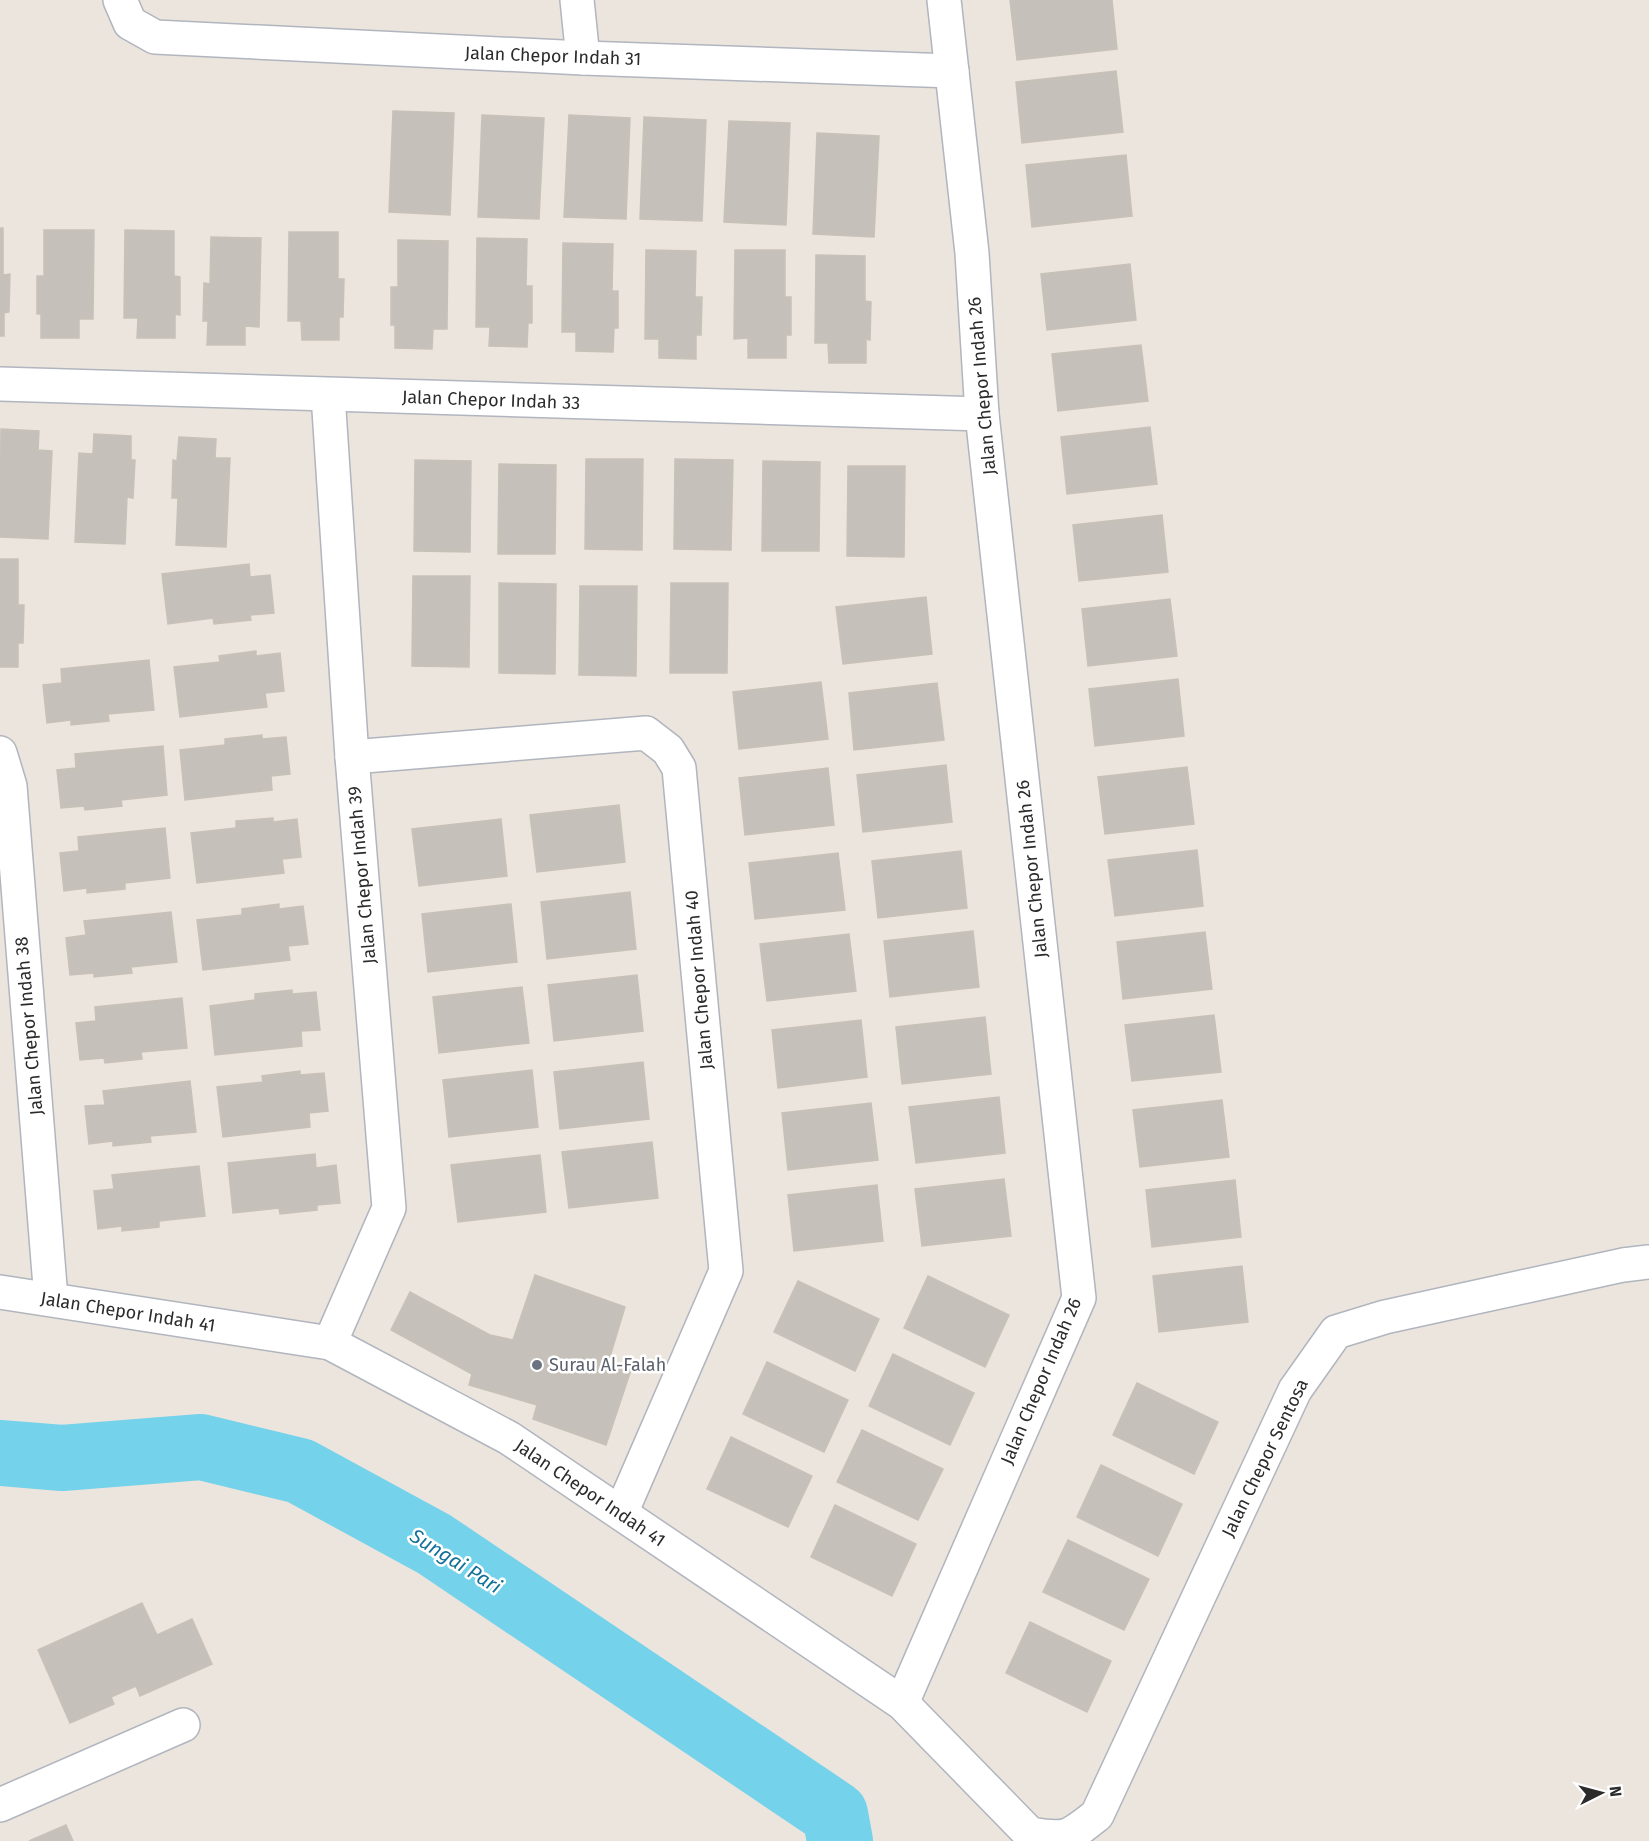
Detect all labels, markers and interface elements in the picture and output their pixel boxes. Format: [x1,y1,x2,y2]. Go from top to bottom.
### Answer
street label: Jalan Chepor Indah 31 [464,42,642,70]
street label: Jalan Chepor Indah 26 [963,296,1001,476]
street label: Jalan Chepor Indah 33 [402,386,580,414]
street label: Jalan Chepor Indah 26 [1012,779,1052,959]
street label: Jalan Chepor Indah 39 [343,785,381,965]
street label: Jalan Chepor Indah 40 [680,889,718,1071]
street label: Jalan Chepor Indah 38 [10,936,48,1116]
street label: Jalan Chepor Indah 41 [39,1287,217,1337]
street label: Jalan Chepor Indah 26 [996,1294,1086,1468]
place label: Surau Al-Falah [549,1354,666,1376]
marker: Surau Al-Falah [530,1358,544,1372]
street label: Jalan Chepor Sentosa [1217,1375,1313,1541]
street label: Jalan Chepor Indah 41 [511,1434,669,1552]
water label: Sungai Pari [405,1523,506,1599]
north arrow [1571,1763,1631,1823]
text: N [1605,1785,1625,1798]

